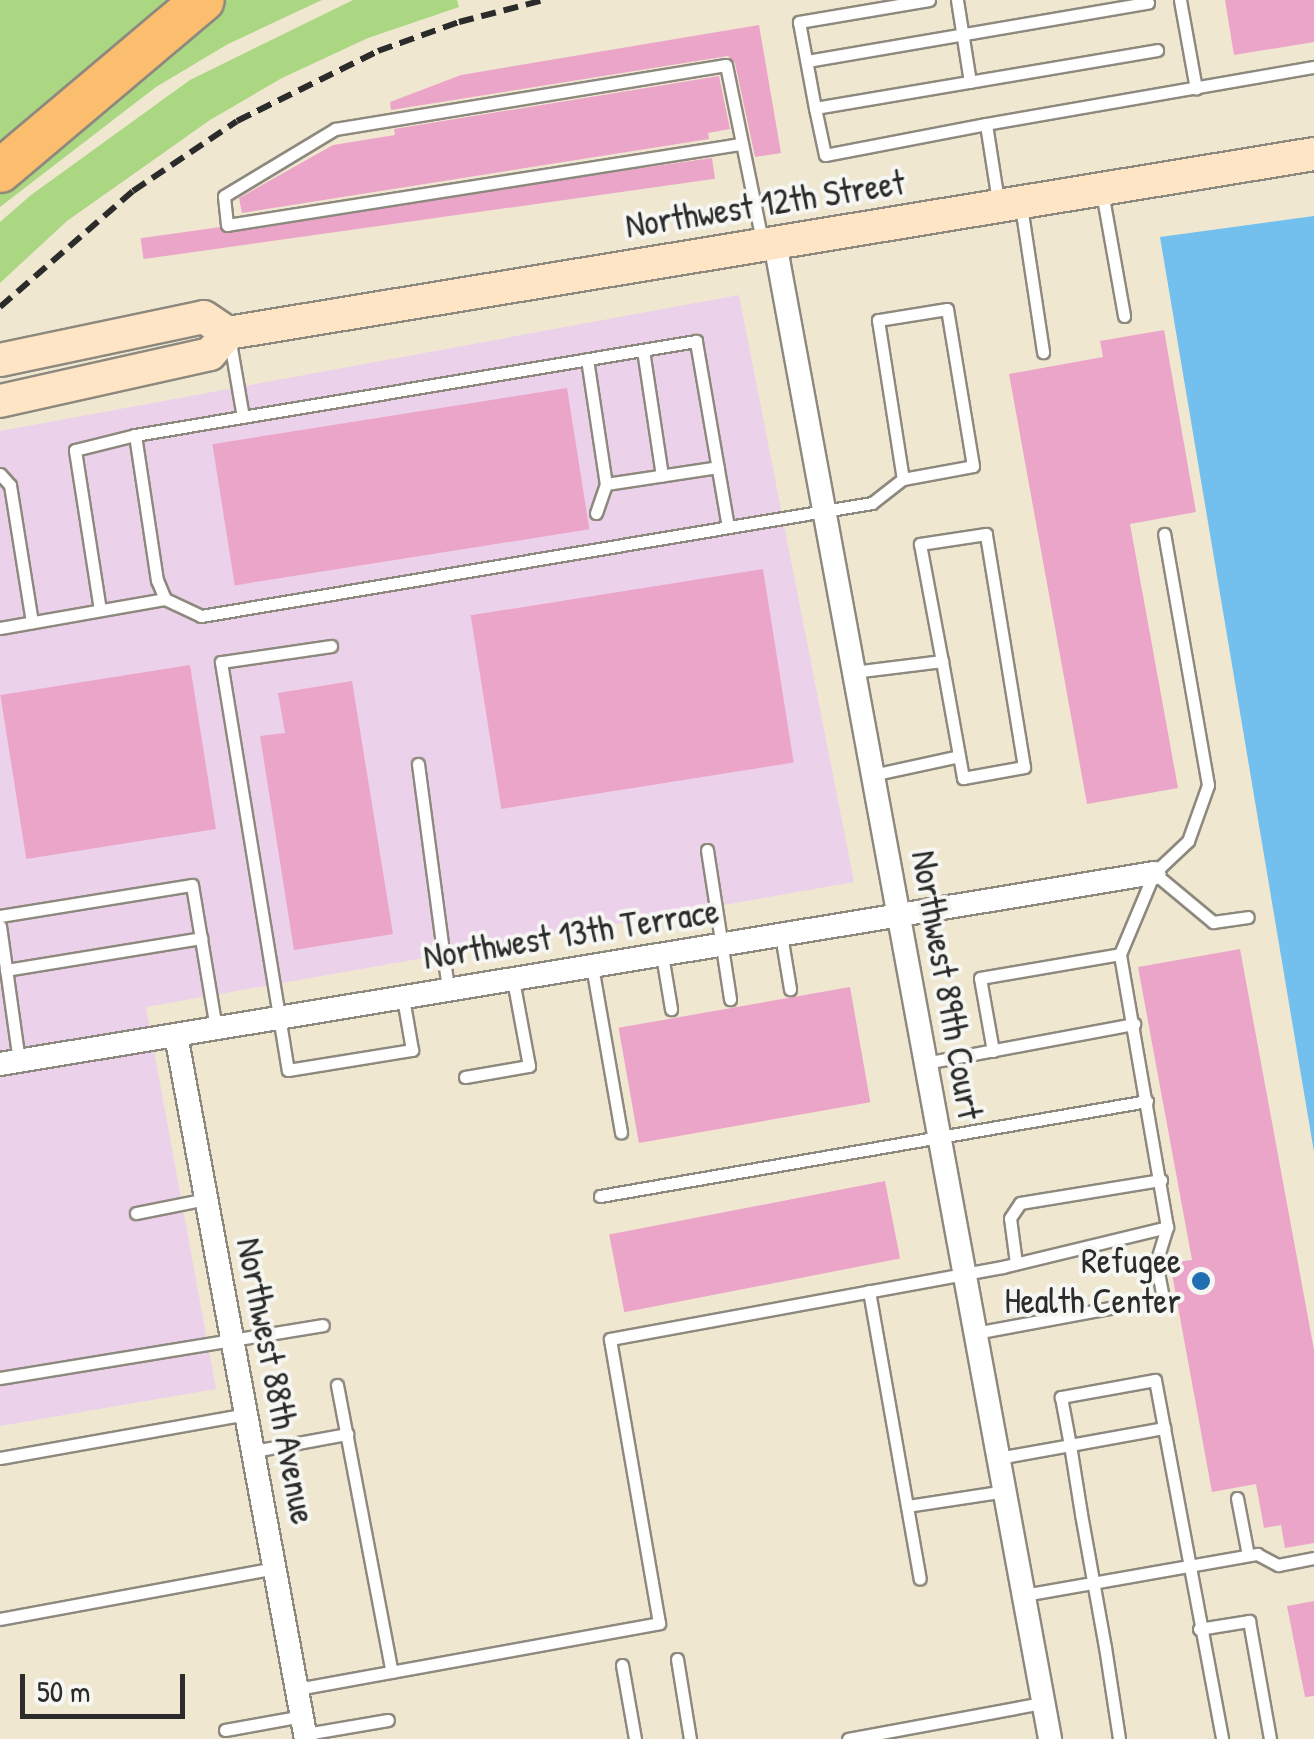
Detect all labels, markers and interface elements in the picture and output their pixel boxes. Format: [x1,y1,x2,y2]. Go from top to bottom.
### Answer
street label: Northwest 12th Street [622,161,908,247]
street label: Northwest 89th Court [903,847,991,1123]
street label: Northwest 13th Terrace [420,890,722,978]
street label: Northwest 88th Avenue [228,1234,324,1528]
place label: Refugee Health Center [1004,1240,1181,1322]
marker: Refugee Health Center [1190,1270,1212,1292]
scale bar [25,1654,190,1716]
text: 50 m [37,1671,90,1711]

